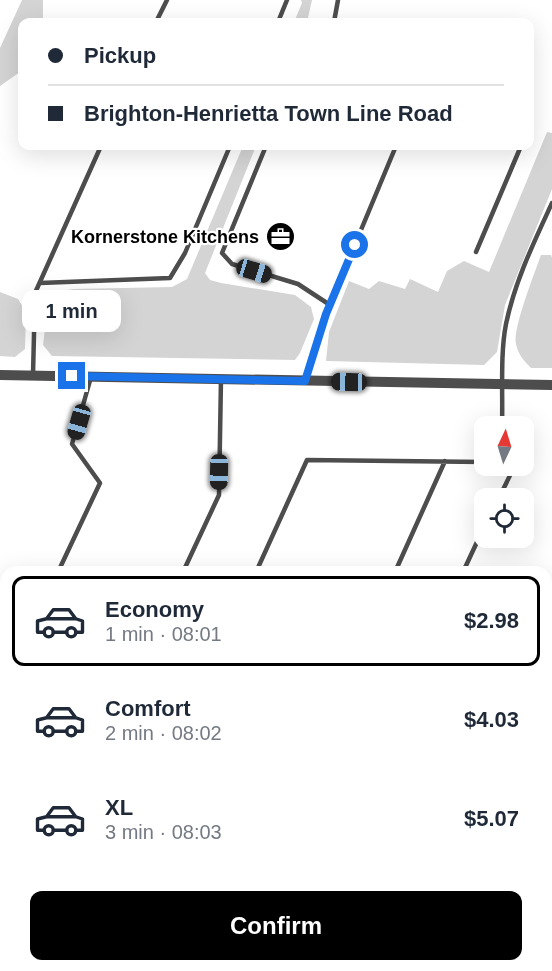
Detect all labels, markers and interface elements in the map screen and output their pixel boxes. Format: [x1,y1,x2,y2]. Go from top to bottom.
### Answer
text: Pickup [84,43,156,68]
text: Brighton-Henrietta Town Line Road [84,101,453,126]
office icon: Kornerstone Kitchens [264,221,296,253]
place label: Kornerstone Kitchens [71,227,259,247]
route start [341,231,368,258]
car [234,257,274,285]
callout: 1 min [22,289,122,331]
text: 1 min [45,300,98,322]
route end [58,362,85,389]
car [331,373,367,391]
car [65,402,93,442]
north arrow [474,416,534,476]
map controls [474,416,534,548]
car [210,454,228,490]
button: locate [474,488,534,548]
icon: car [33,594,87,648]
text: Economy [105,597,204,622]
text: $2.98 [464,608,519,633]
text: 1 min · 08:01 [105,623,222,645]
icon: car [33,693,87,747]
text: Comfort [105,696,191,721]
text: $4.03 [464,707,519,732]
text: 2 min · 08:02 [105,722,222,744]
icon: car [33,792,87,846]
text: XL [105,795,133,820]
text: $5.07 [464,806,519,831]
text: 3 min · 08:03 [105,821,222,843]
button: Confirm [30,891,522,960]

